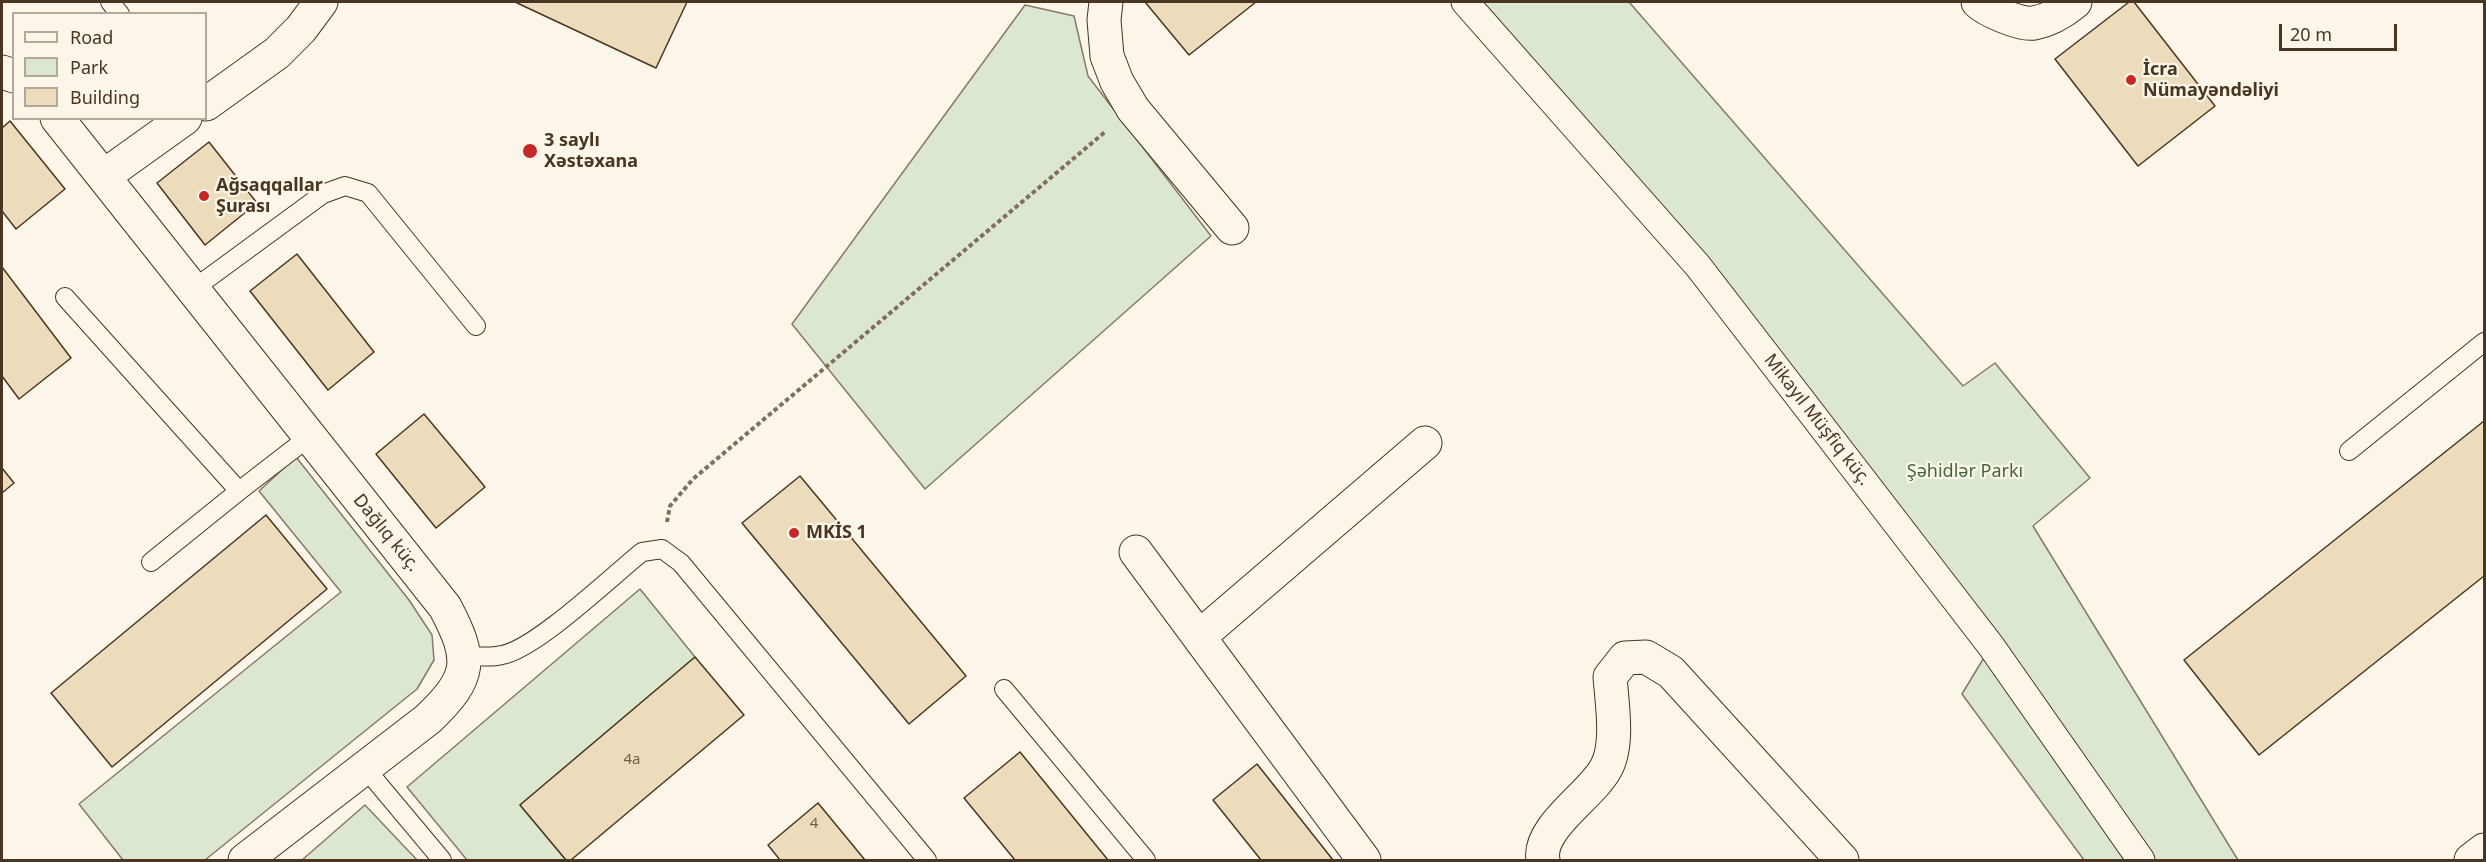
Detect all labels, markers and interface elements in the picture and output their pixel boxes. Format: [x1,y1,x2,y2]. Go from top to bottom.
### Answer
legend [12,12,207,120]
scale bar [2282,12,2400,50]
text: 20 m [2290,22,2332,46]
text: Road [70,25,113,49]
text: Park [70,55,108,79]
place label: İcra Nümayəndəliyi [2143,59,2279,101]
marker: İcra Nümayəndəliyi [2124,73,2138,87]
text: Building [70,85,140,109]
place label: 3 saylı Xəstəxana [544,130,638,172]
marker: 3 saylı Xəstəxana [521,142,539,160]
place label: Ağsaqqallar Şurası [216,175,323,218]
marker: Ağsaqqallar Şurası [197,189,211,203]
street label: Mikayıl Müşfiq küç. [1759,350,1875,490]
park label: Şəhidlər Parkı [1907,461,2023,483]
street label: Dağlıq küç. [348,490,424,576]
place label: MKİS 1 [806,522,867,544]
marker: MKİS 1 [787,526,801,540]
house number: 4a [624,751,640,769]
house number: 4 [810,815,818,833]

